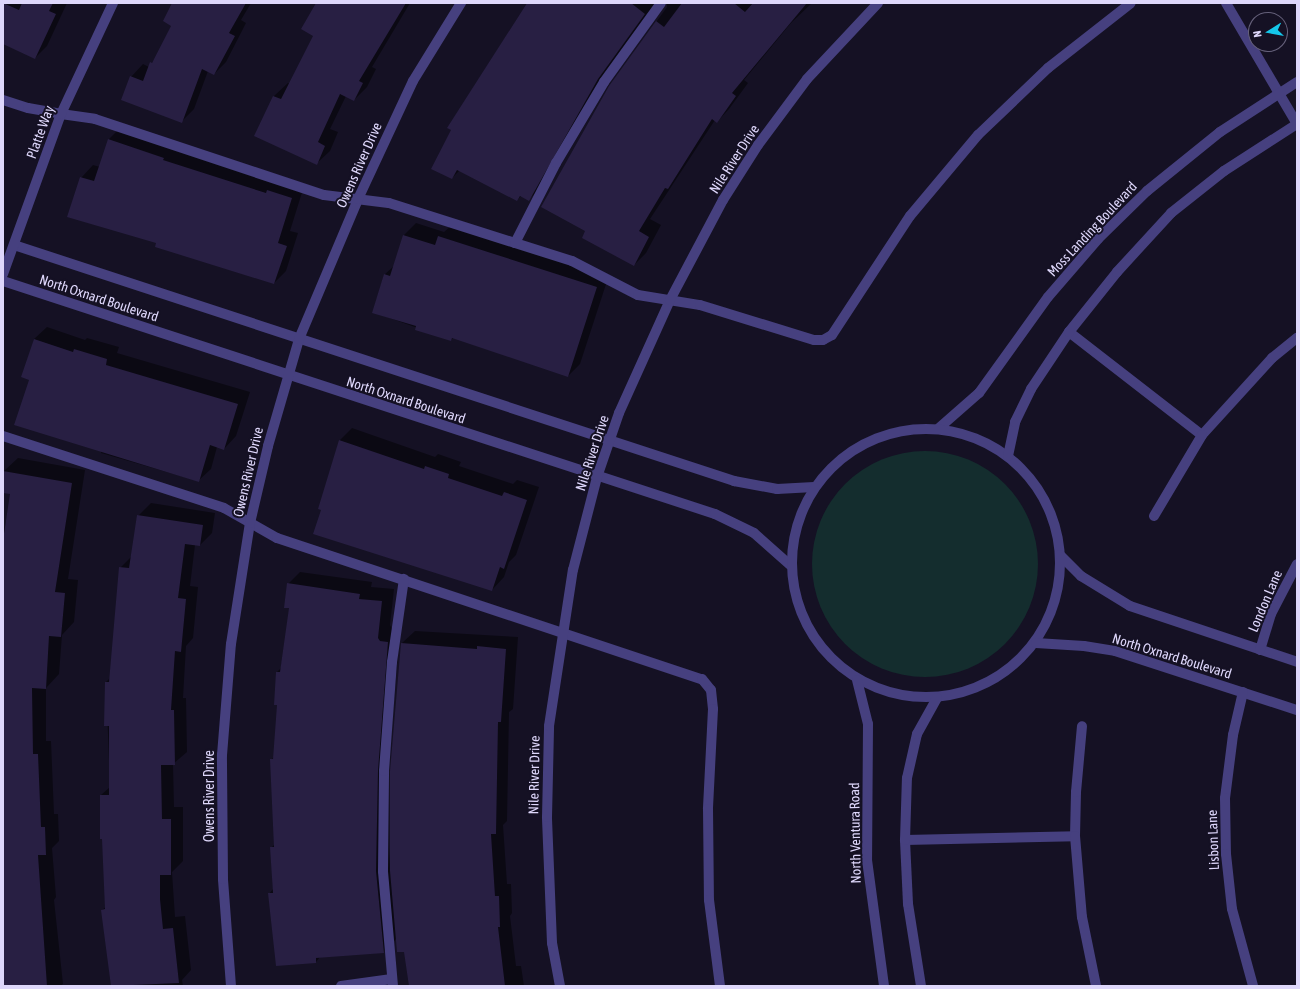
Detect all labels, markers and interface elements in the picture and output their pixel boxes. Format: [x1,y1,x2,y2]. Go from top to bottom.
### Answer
north arrow [1248,12,1288,52]
text: N [1251,30,1264,38]
street label: Platte Way [23,103,57,161]
street label: Owens River Drive [333,120,385,210]
street label: Nile River Drive [706,121,762,197]
street label: Moss Landing Boulevard [1044,178,1140,280]
street label: North Oxnard Boulevard [37,271,161,325]
street label: North Oxnard Boulevard [344,373,468,427]
street label: Nile River Drive [572,413,612,493]
street label: Owens River Drive [229,425,267,519]
street label: London Lane [1244,567,1286,635]
street label: North Oxnard Boulevard [1110,630,1234,682]
street label: Nile River Drive [525,735,543,815]
street label: Owens River Drive [201,750,217,842]
street label: North Ventura Road [846,782,864,884]
street label: Lisbon Lane [1204,809,1222,871]

